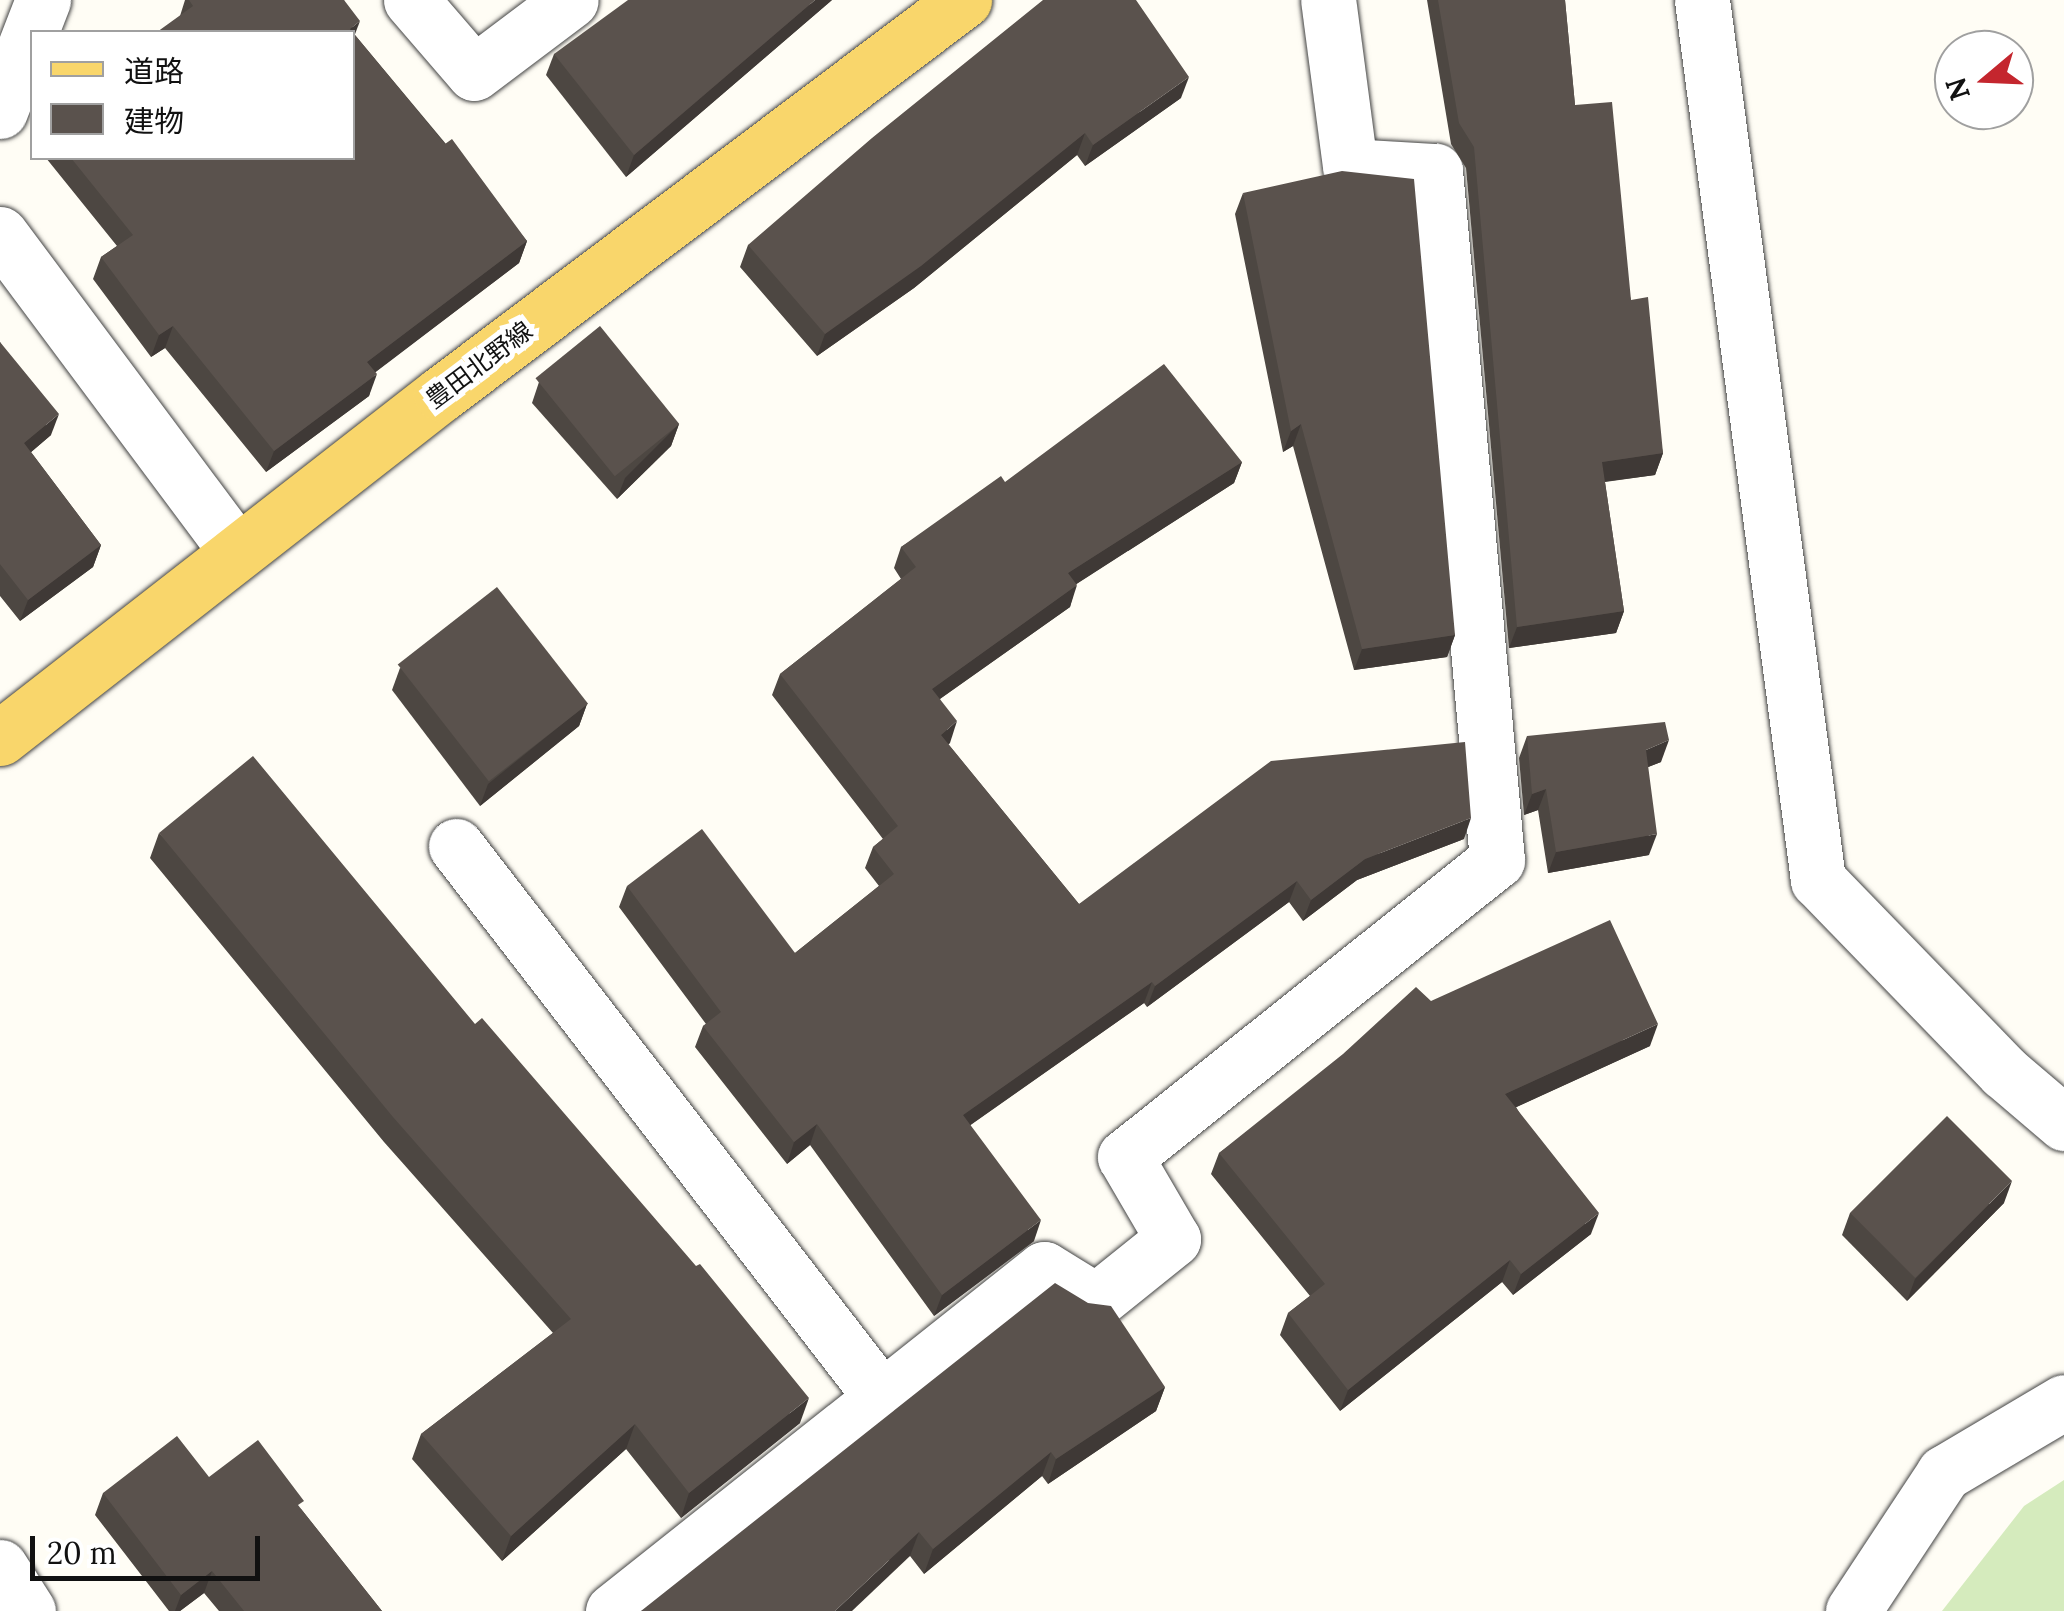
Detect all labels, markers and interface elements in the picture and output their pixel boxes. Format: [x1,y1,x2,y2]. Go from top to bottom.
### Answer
legend [30,30,355,160]
north arrow [1934,30,2034,130]
text: 道路 [124,52,184,90]
text: N [1937,73,1978,105]
text: 建物 [124,102,184,140]
street label: 豊田北野線 [420,315,538,415]
scale bar [35,1516,265,1578]
text: 20 m [47,1534,116,1572]

